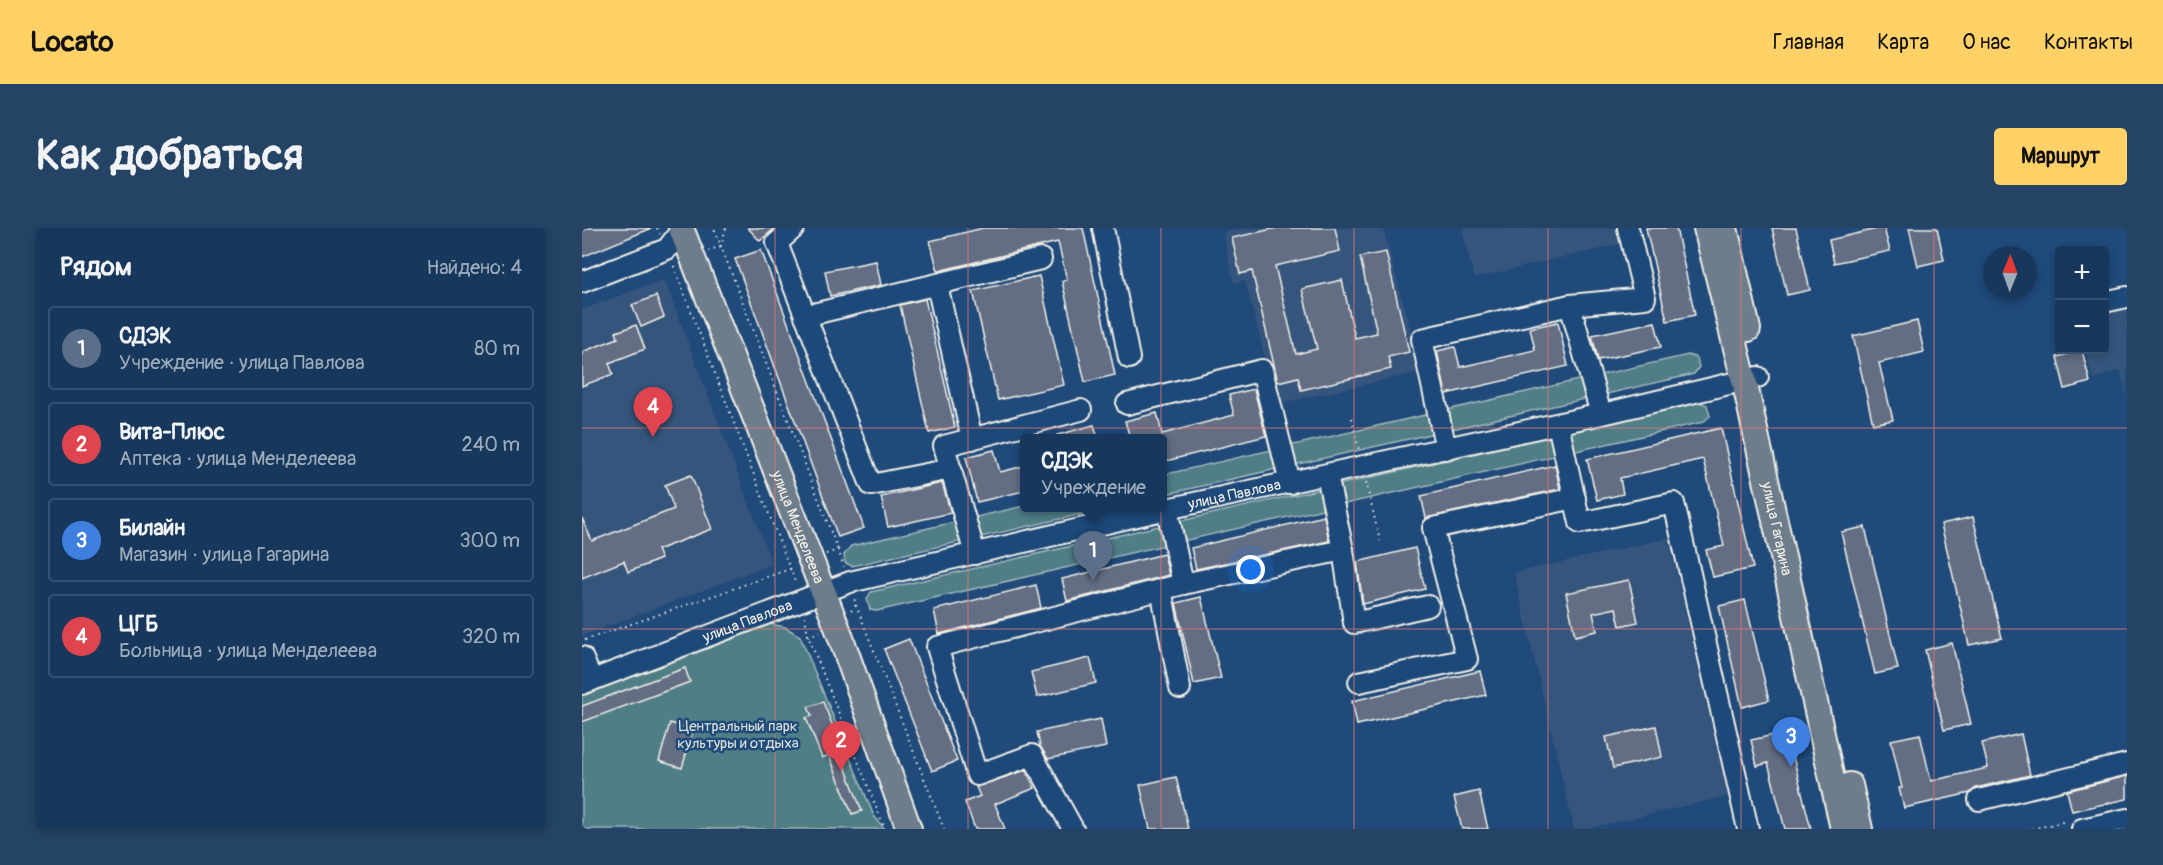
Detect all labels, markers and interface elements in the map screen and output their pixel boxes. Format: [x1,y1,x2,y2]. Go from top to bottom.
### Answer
text: Locato [30,25,114,60]
text: Главная [1773,29,1844,56]
text: Карта [1877,29,1929,56]
text: О нас [1962,29,2011,56]
text: Контакты [2044,29,2133,56]
button: Маршрут [1994,128,2127,185]
text: Как добраться [36,130,303,182]
north arrow [1983,246,2037,300]
map controls [2055,246,2109,354]
button: + [2055,246,2109,300]
text: Рядом [60,251,132,283]
text: Найдено: 4 [427,255,522,280]
button: − [2055,300,2109,354]
text: СДЭК [119,322,172,350]
text: 1 [78,336,85,361]
text: 80 m [474,336,520,361]
text: Учреждение · улица Павлова [119,350,365,375]
pin: 4 [634,388,672,437]
text: Вита-Плюс [119,418,225,446]
text: 2 [76,432,87,457]
text: 240 m [461,432,520,457]
popup [1020,434,1167,512]
text: Аптека · улица Менделеева [119,446,356,471]
text: СДЭК [1041,447,1094,475]
street label: улица Менделеева [766,467,828,586]
text: Учреждение [1041,475,1146,500]
street label: улица Павлова [1185,475,1283,514]
street label: улица Гагарина [1757,479,1796,577]
text: Билайн [119,514,185,542]
text: 3 [76,528,87,553]
text: 300 m [459,528,520,553]
pin: 1 [1074,532,1112,581]
text: Магазин · улица Гагарина [119,542,329,567]
your location [1236,555,1265,584]
street label: улица Павлова [699,596,795,648]
text: ЦГБ [119,610,158,638]
text: 4 [76,624,87,649]
text: 320 m [462,624,520,649]
text: Больница · улица Менделеева [119,638,377,663]
park label: Центральный парк культуры и отдыха [677,717,799,753]
pin: 3 [1772,718,1810,767]
pin: 2 [822,722,860,771]

